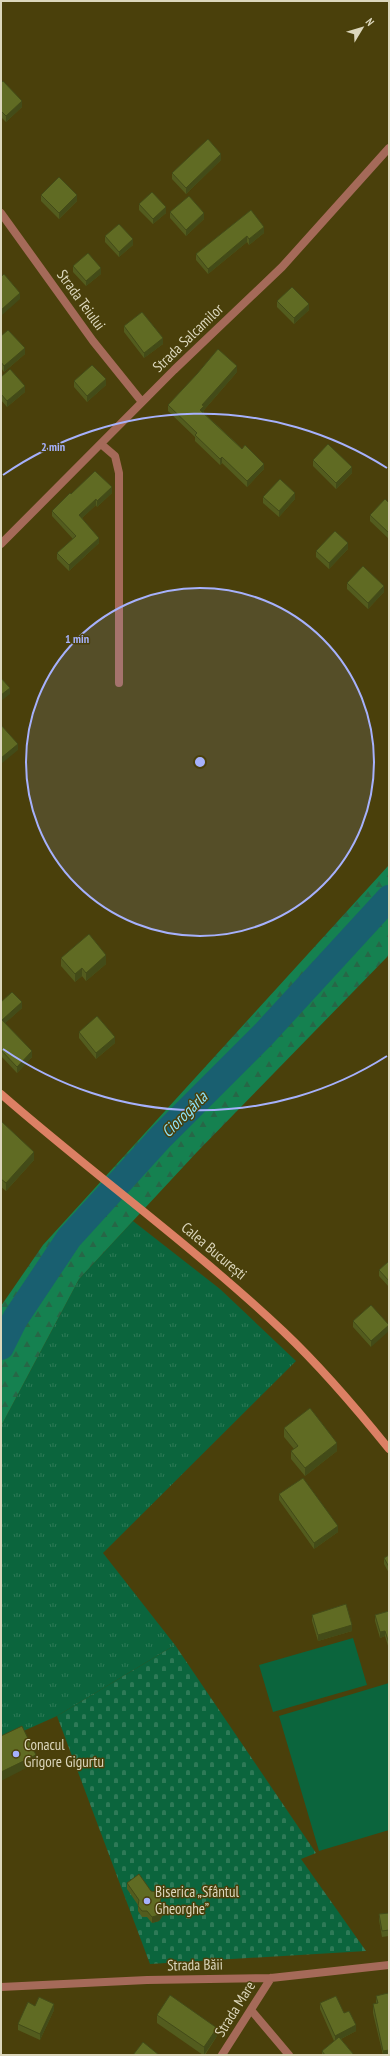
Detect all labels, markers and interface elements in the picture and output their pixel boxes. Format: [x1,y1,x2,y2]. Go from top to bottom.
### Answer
north arrow [342,8,382,48]
text: N [363,15,377,29]
street label: Strada Teiului [53,266,110,334]
street label: Strada Salcamilor [148,299,228,376]
text: 2 min [41,439,65,454]
text: 1 min [65,631,89,646]
centre of rings [193,755,207,769]
water label: Ciorogârla [157,1086,212,1141]
street label: Calea București [178,1218,251,1284]
place label: Conacul Grigore Gigurtu [24,1735,104,1771]
marker: Conacul Grigore Gigurtu [11,1749,21,1759]
place label: Biserica „Sfântul Gheorghe” [155,1882,239,1918]
marker: Biserica „Sfântul Gheorghe” [142,1896,152,1906]
street label: Strada Băii [167,1955,223,1974]
street label: Strada Mare [210,1977,259,2040]

